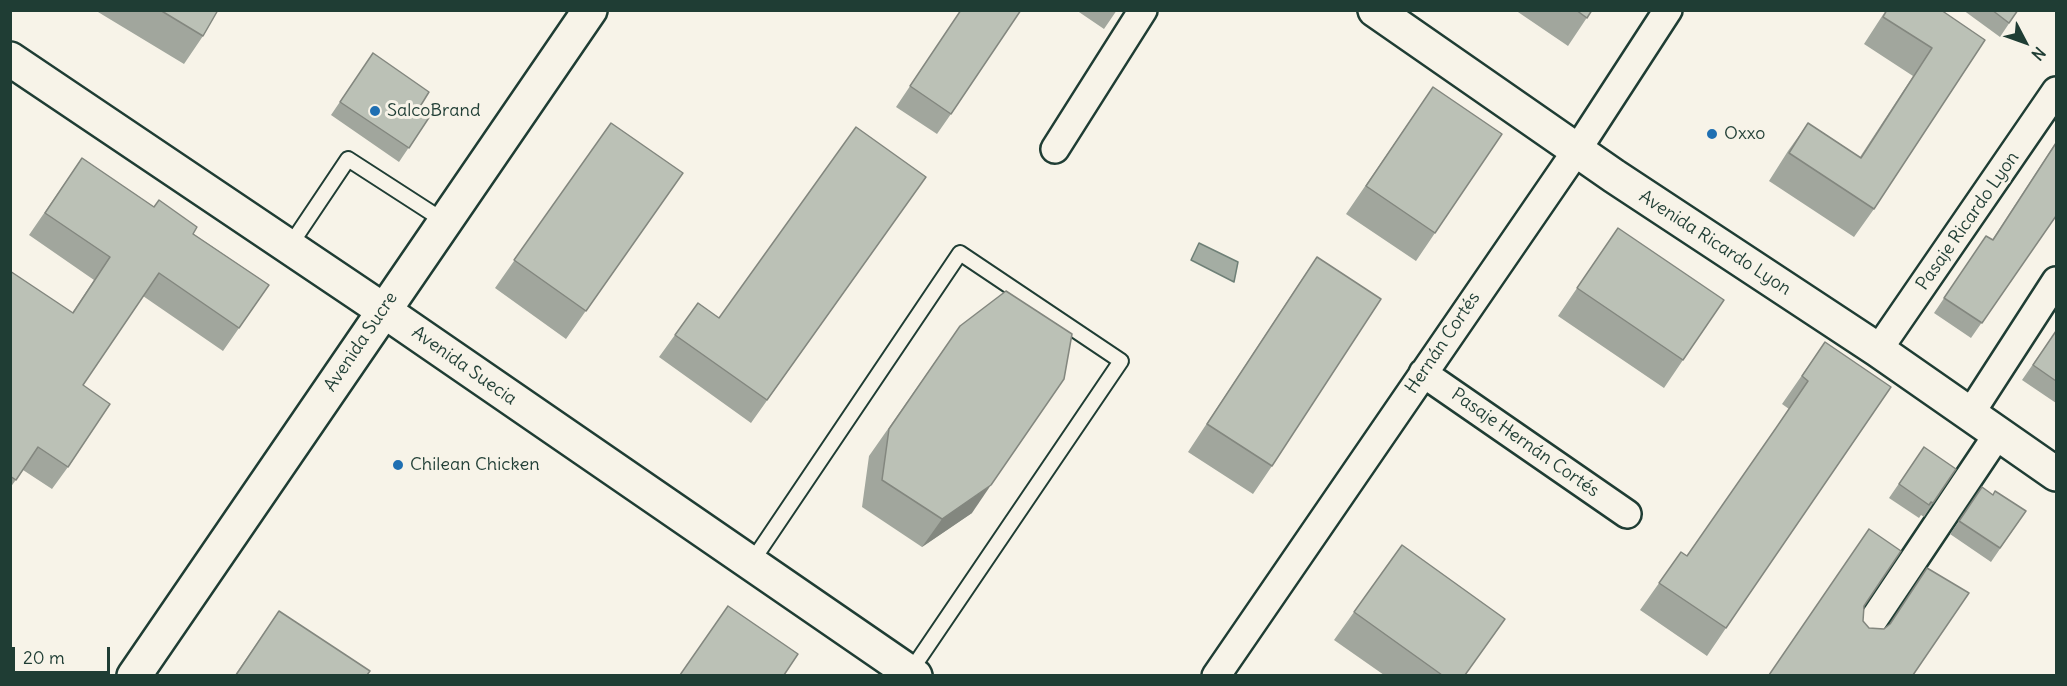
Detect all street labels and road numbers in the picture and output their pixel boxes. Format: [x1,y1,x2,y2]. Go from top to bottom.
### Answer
street label: Pasaje Ricardo Lyon [1912,147,2024,295]
street label: Avenida Ricardo Lyon [1635,186,1795,300]
street label: Avenida Sucre [320,288,402,396]
street label: Hernán Cortés [1401,288,1485,398]
street label: Avenida Suecia [407,322,521,410]
street label: Pasaje Hernán Cortés [1447,384,1603,502]

